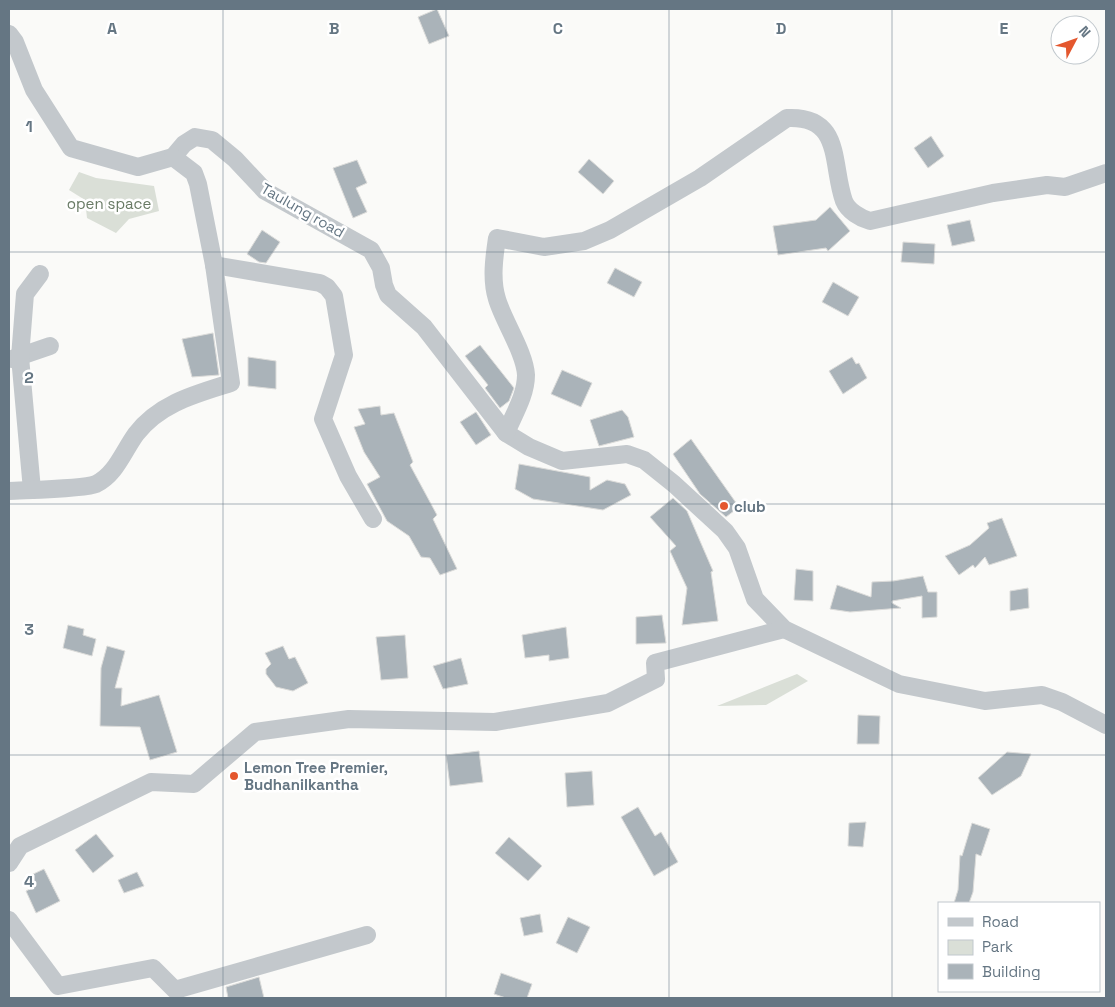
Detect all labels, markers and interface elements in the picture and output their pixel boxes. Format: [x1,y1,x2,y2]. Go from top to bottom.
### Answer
north arrow [1050,15,1100,65]
text: A [107,18,117,39]
text: B [329,18,339,39]
text: C [553,18,563,39]
text: D [776,18,786,39]
text: E [1000,18,1009,39]
text: N [1075,22,1095,41]
text: 1 [25,116,33,137]
street label: Taulung road [258,178,348,242]
park label: open space [67,194,151,213]
text: 2 [24,367,34,388]
place label: club [734,497,766,516]
marker: club [718,500,730,512]
text: 3 [24,619,34,640]
place label: Lemon Tree Premier, Budhanilkantha [244,758,388,794]
marker: Lemon Tree Premier, Budhanilkantha [228,770,240,782]
text: 4 [24,871,34,892]
legend [938,902,1100,992]
text: Road [982,912,1019,931]
text: Park [982,937,1013,956]
text: Building [982,962,1041,981]

